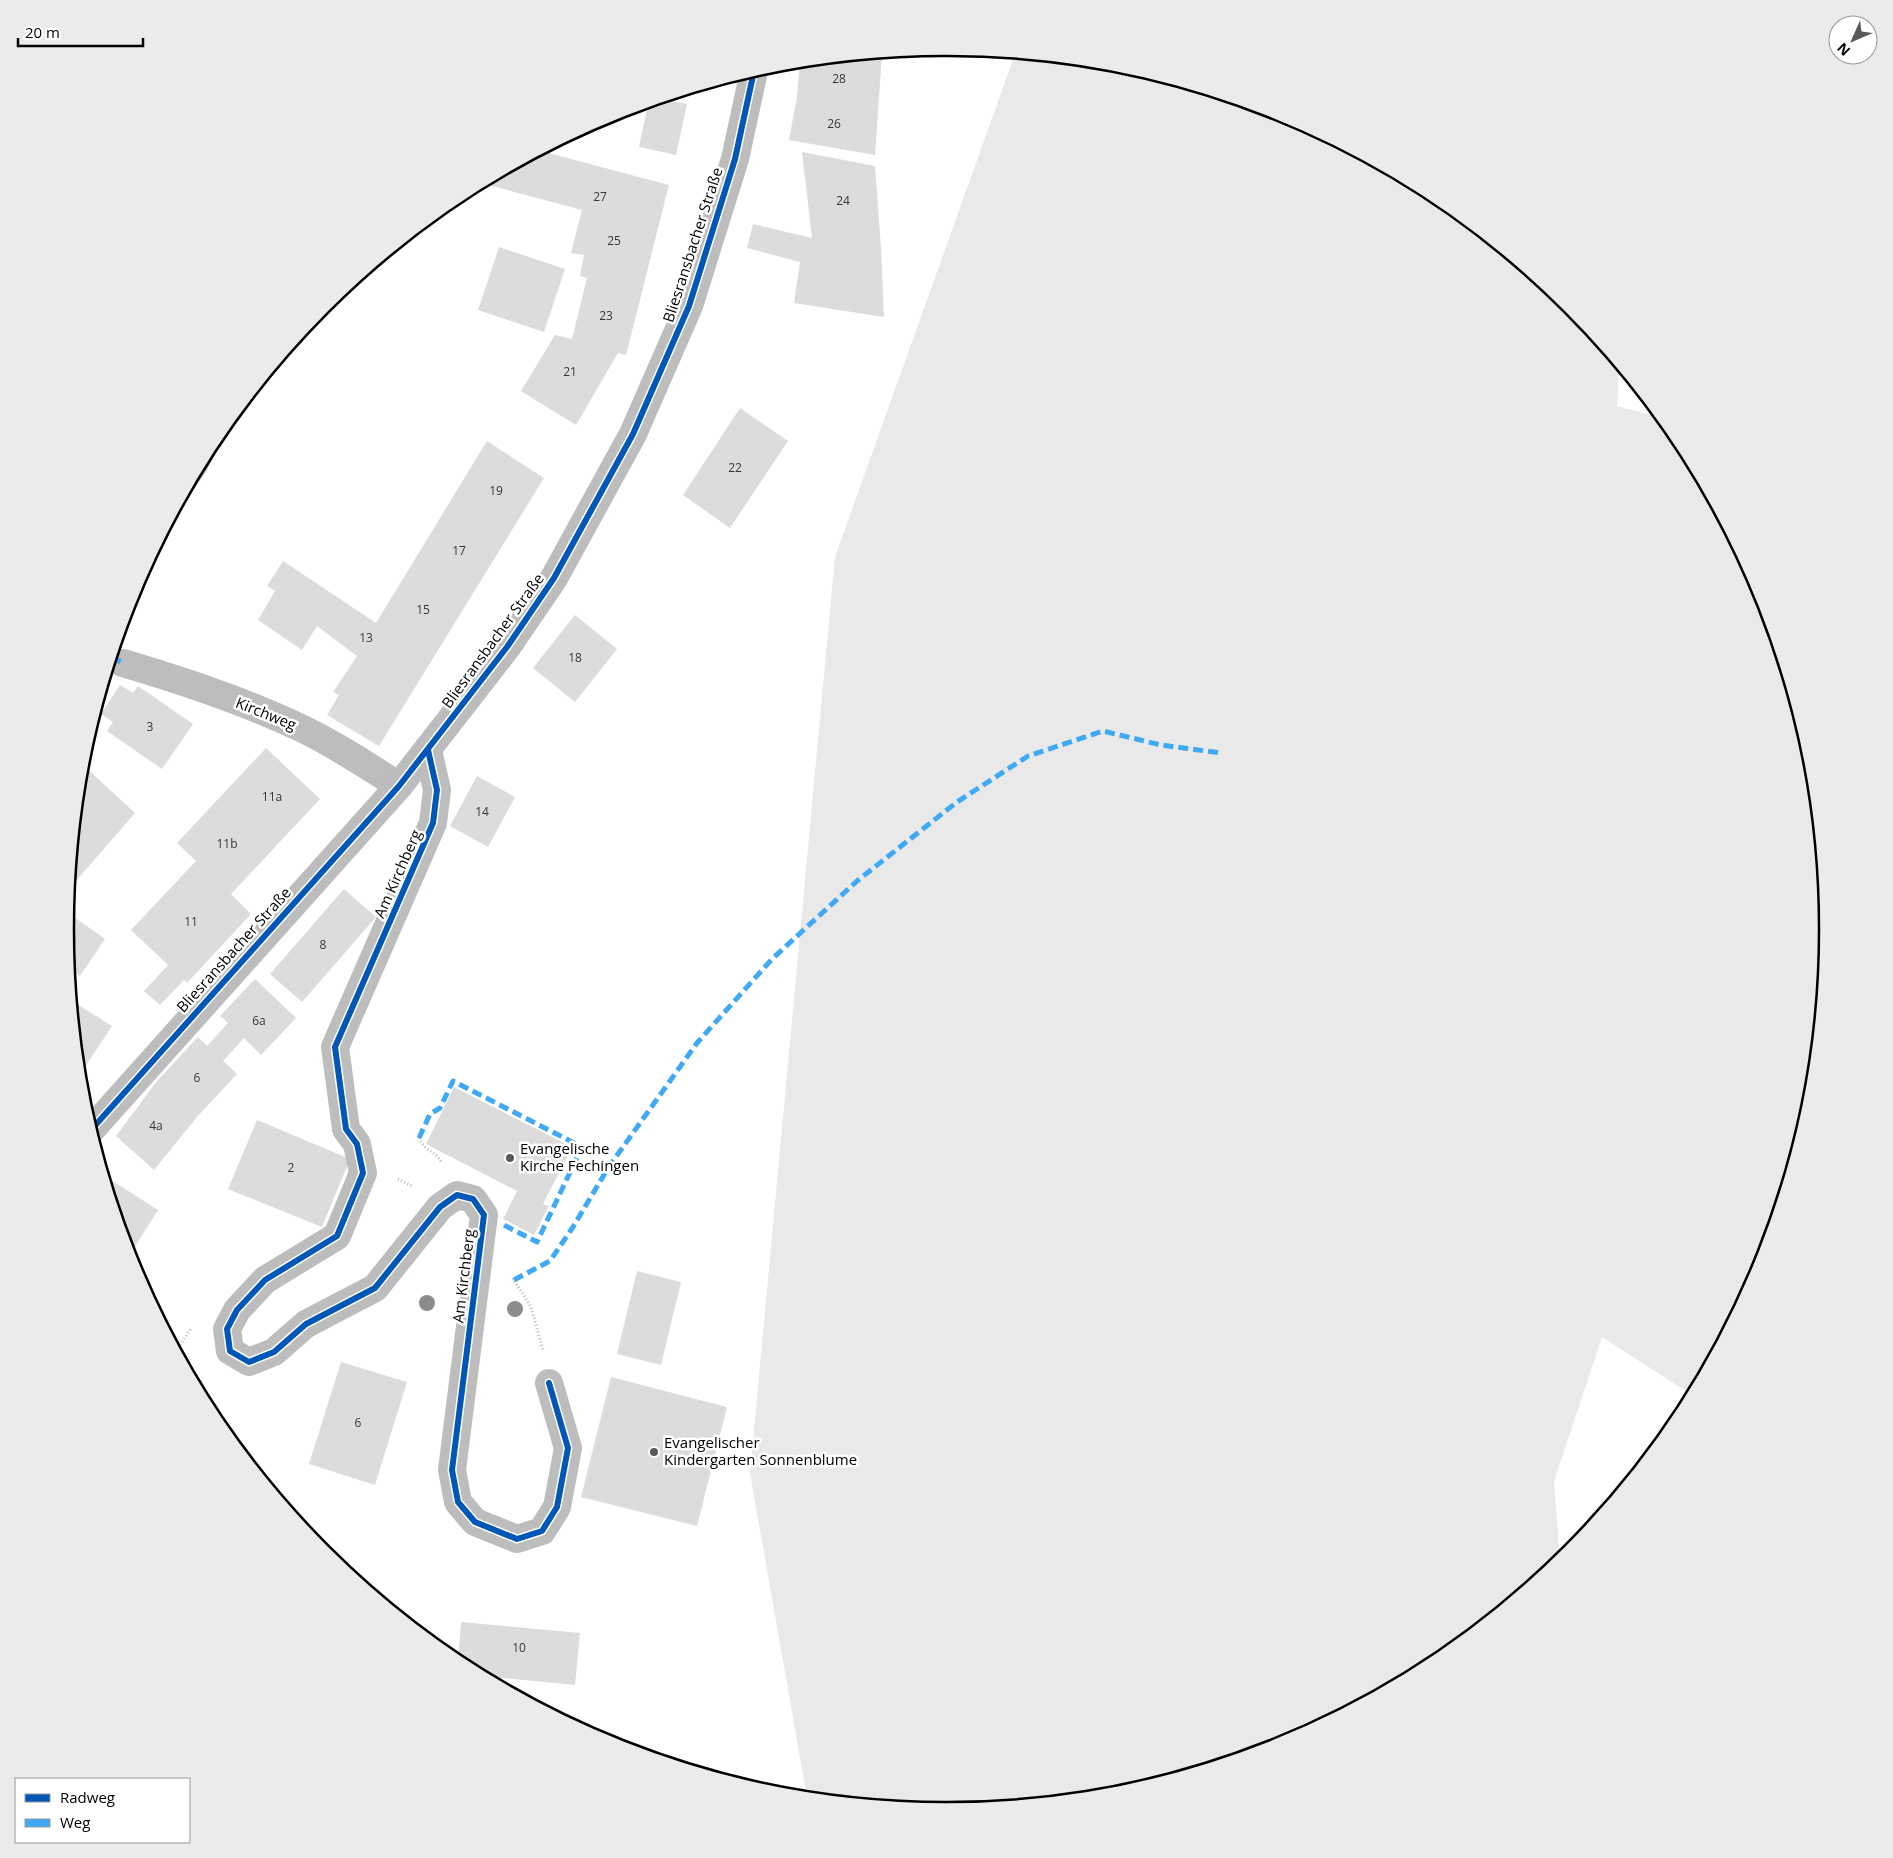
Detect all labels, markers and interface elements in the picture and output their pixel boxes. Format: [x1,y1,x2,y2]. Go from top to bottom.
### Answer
scale bar [18,15,142,47]
north arrow [1828,15,1878,65]
text: 20 m [25,22,60,42]
text: N [1833,39,1854,60]
house number: 28 [832,70,846,87]
house number: 26 [827,115,841,132]
street label: Bliesransbacher Straße [658,165,727,325]
house number: 27 [593,188,607,205]
house number: 24 [836,192,850,209]
house number: 25 [607,232,621,249]
house number: 23 [599,307,613,324]
house number: 21 [563,363,577,380]
house number: 22 [728,459,742,476]
house number: 19 [489,482,503,499]
house number: 17 [452,542,466,559]
street label: Bliesransbacher Straße [437,569,548,712]
house number: 15 [416,601,430,618]
house number: 13 [359,629,373,646]
house number: 18 [568,649,582,666]
street label: Kirchweg [233,692,300,734]
house number: 3 [147,718,154,735]
house number: 11a [262,788,282,805]
house number: 14 [475,803,489,820]
street label: Am Kirchberg [369,826,425,921]
house number: 11b [216,835,238,852]
street label: Bliesransbacher Straße [172,883,295,1016]
house number: 11 [184,913,198,930]
house number: 8 [320,936,327,953]
house number: 6a [252,1012,266,1029]
house number: 6 [194,1069,201,1086]
house number: 4a [149,1117,163,1134]
place label: Evangelische Kirche Fechingen [520,1138,639,1175]
marker: Evangelische Kirche Fechingen [504,1152,516,1164]
house number: 2 [288,1159,295,1176]
street label: Am Kirchberg [447,1228,479,1324]
house number: 6 [355,1414,362,1431]
place label: Evangelischer Kindergarten Sonnenblume [664,1432,857,1469]
marker: Evangelischer Kindergarten Sonnenblume [648,1446,660,1458]
house number: 10 [512,1639,526,1656]
legend [15,1778,190,1843]
text: Radweg [60,1787,115,1807]
text: Weg [60,1812,90,1832]

